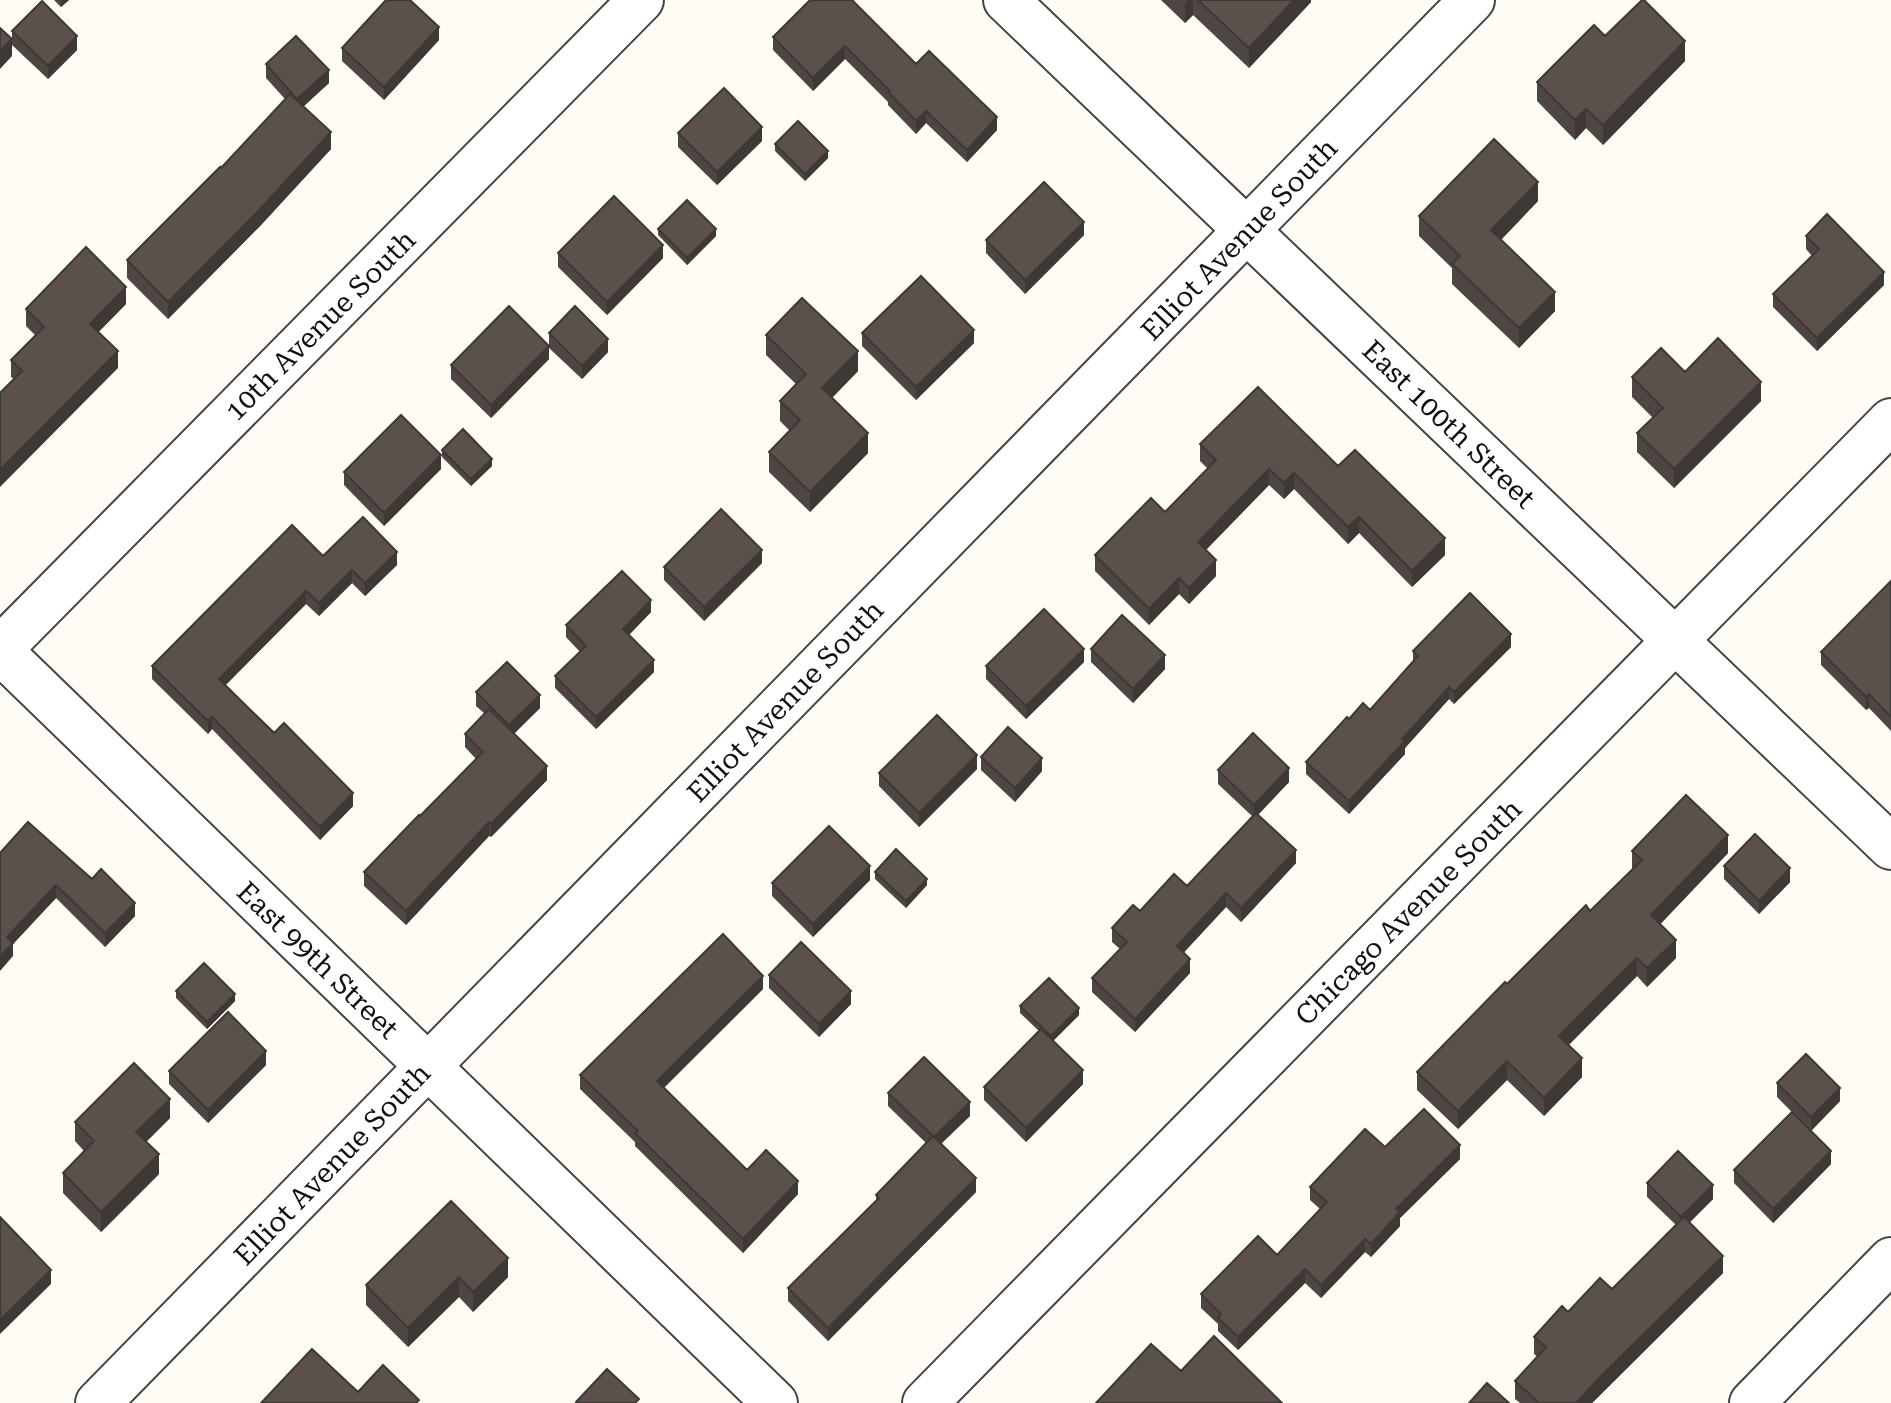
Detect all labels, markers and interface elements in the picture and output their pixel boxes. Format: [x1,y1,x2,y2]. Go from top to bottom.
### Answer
street label: Elliot Avenue South [1135,132,1344,347]
street label: 10th Avenue South [218,223,422,427]
street label: East 100th Street [1356,334,1542,515]
street label: Elliot Avenue South [681,594,890,809]
street label: Chicago Avenue South [1289,793,1528,1032]
street label: East 99th Street [230,875,405,1046]
street label: Elliot Avenue South [228,1057,437,1272]

